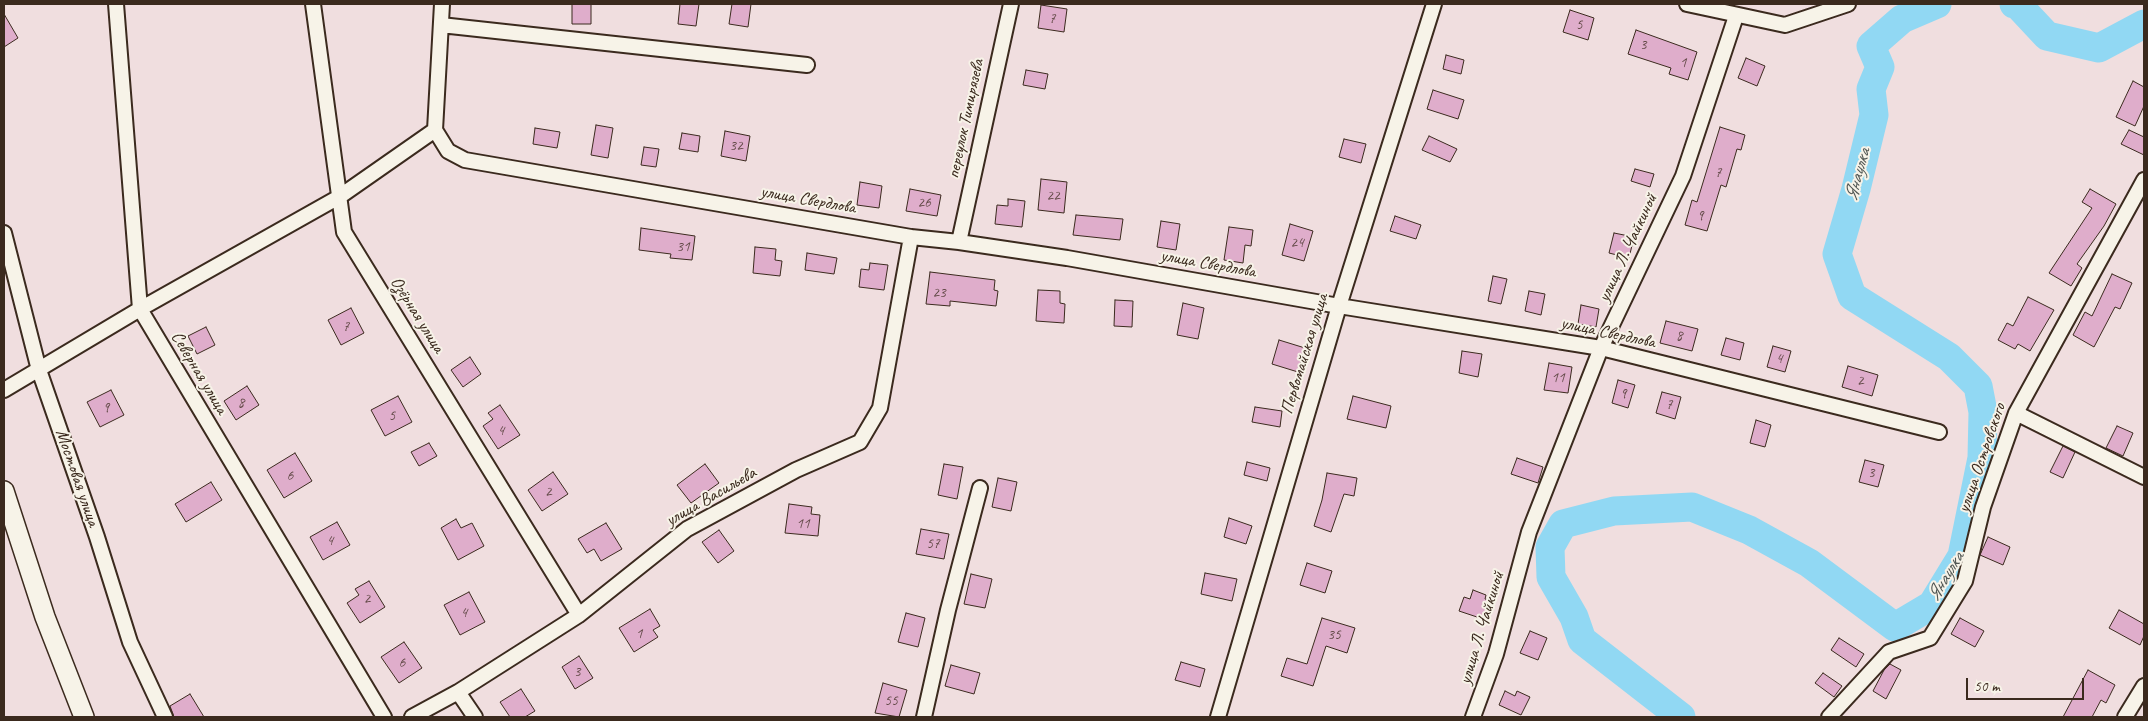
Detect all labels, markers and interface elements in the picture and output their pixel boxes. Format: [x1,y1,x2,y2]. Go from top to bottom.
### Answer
house number: 7 [1049,10,1055,28]
house number: 5 [1576,16,1582,34]
house number: 3 [1640,36,1646,54]
house number: 1 [1680,54,1686,72]
street label: переулок Тимирязева [943,57,989,181]
house number: 32 [729,137,743,155]
water label: Янаулка [1840,146,1876,204]
house number: 7 [1715,164,1721,182]
street label: улица Свердлова [759,181,857,219]
house number: 22 [1046,187,1060,205]
street label: улица Л. Чайкиной [1594,190,1662,306]
house number: 26 [917,194,931,212]
house number: 9 [1697,207,1703,225]
house number: 24 [1290,234,1304,252]
house number: 31 [676,238,690,256]
street label: улица Свердлова [1159,245,1257,283]
street label: Озёрная улица [385,273,449,357]
house number: 23 [932,284,946,302]
street label: Первомайская улица [1276,291,1334,417]
street label: улица Свердлова [1559,312,1657,354]
house number: 7 [343,318,349,336]
house number: 8 [1676,327,1682,345]
street label: Северная улица [166,328,232,418]
house number: 4 [1776,350,1782,368]
house number: 11 [1551,369,1565,387]
house number: 2 [1857,372,1863,390]
house number: 9 [1620,385,1626,403]
house number: 8 [238,394,244,412]
house number: 7 [1666,396,1672,414]
house number: 9 [103,399,109,417]
street label: улица Островского [1953,400,2011,516]
house number: 5 [389,407,395,425]
house number: 4 [498,422,504,440]
street label: Мостовая улица [50,427,104,529]
street label: улица Васильева [662,462,760,532]
house number: 3 [1868,464,1874,482]
house number: 6 [287,467,293,485]
house number: 2 [545,483,551,501]
house number: 11 [796,515,810,533]
house number: 4 [327,532,333,550]
house number: 57 [926,535,940,553]
water label: Янаулка [1922,548,1970,606]
street label: улица Л. Чайкиной [1455,569,1509,687]
house number: 2 [364,590,370,608]
house number: 4 [461,604,467,622]
house number: 1 [636,625,642,643]
house number: 35 [1327,626,1341,644]
house number: 6 [399,654,405,672]
house number: 3 [574,663,580,681]
scale bar [1968,668,2086,700]
text: 50 m [1974,677,2000,696]
house number: 55 [884,692,898,710]

